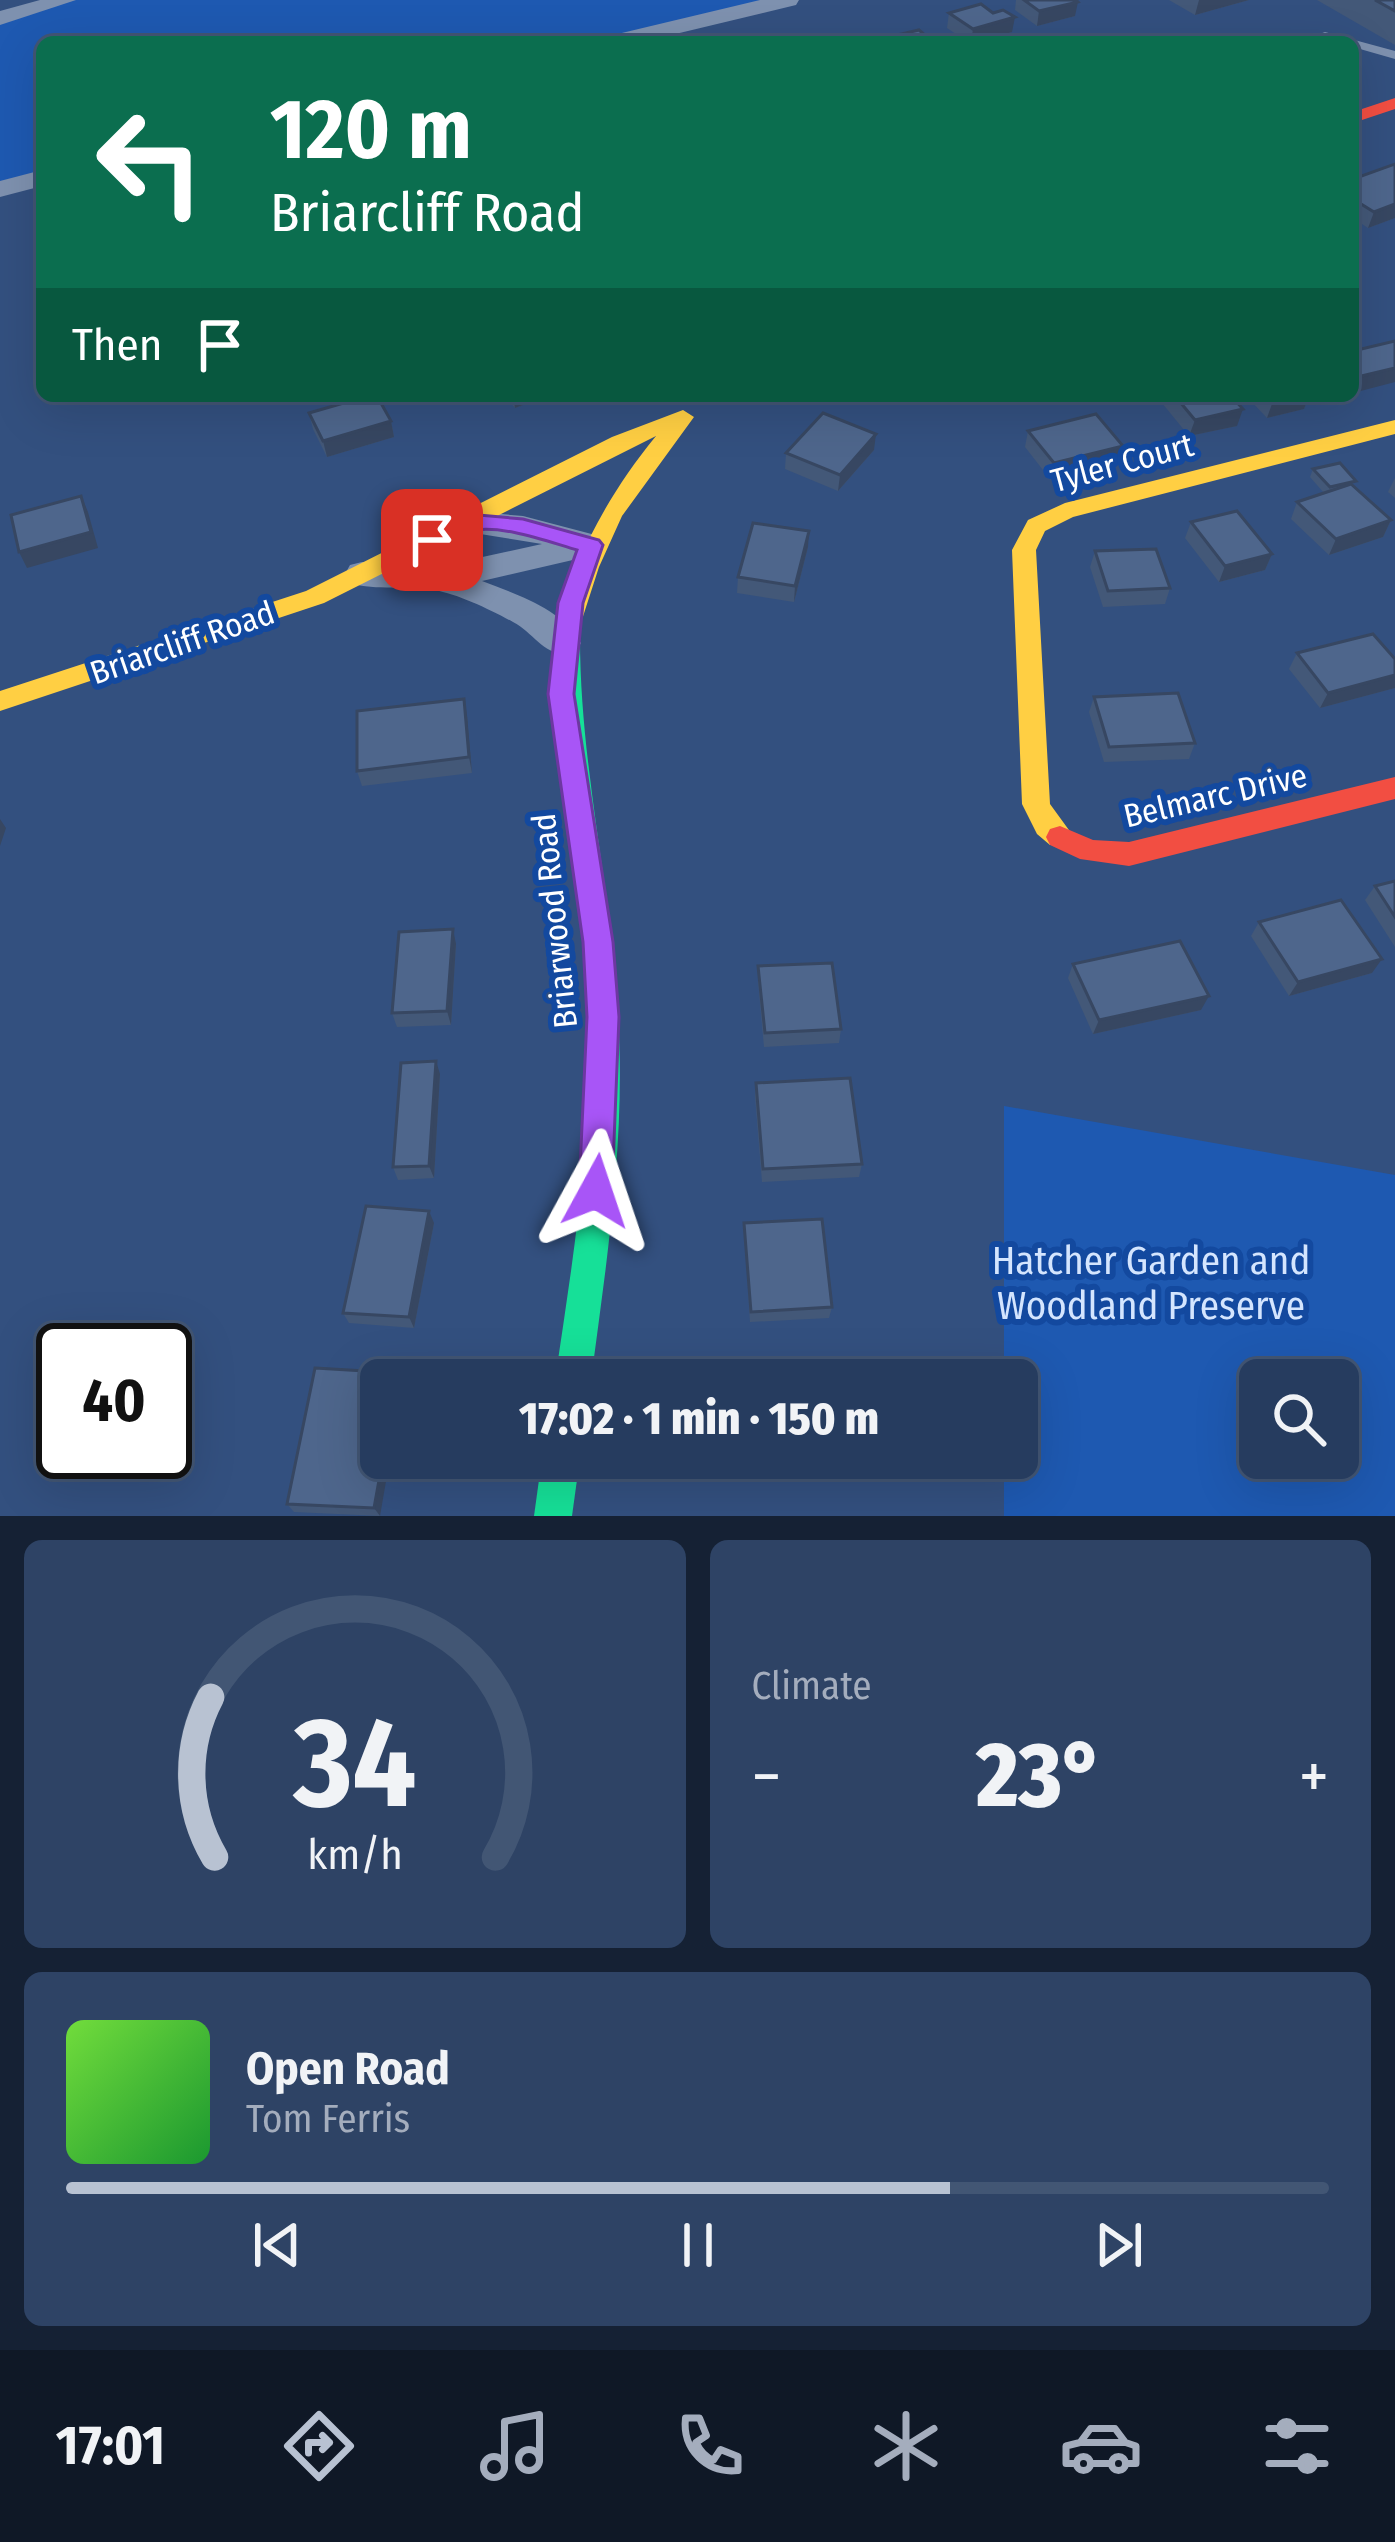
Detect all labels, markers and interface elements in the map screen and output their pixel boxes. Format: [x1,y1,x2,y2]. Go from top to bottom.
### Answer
text: 120 m [270,79,472,180]
icon: left [72,84,228,240]
text: Briarcliff Road [270,181,584,245]
icon: arrive [187,312,253,378]
text: Then [72,318,163,372]
street label: Tyler Court [1047,425,1198,501]
pin [381,489,483,591]
icon: arrive [399,507,465,573]
street label: Briarcliff Road [85,593,280,693]
street label: Belmarc Drive [1120,755,1311,836]
street label: Briarwood Road [524,812,586,1030]
position arrow [533,1128,659,1254]
park label: Hatcher Garden and Woodland Preserve [992,1238,1310,1329]
speed limit sign: 40 [36,1323,192,1479]
map controls [1239,1359,1359,1479]
button: search [1239,1359,1359,1479]
text: 17:02 · 1 min · 150 m [519,1392,879,1446]
text: Climate [752,1663,872,1709]
text: 34 [292,1689,416,1839]
text: 23° [976,1722,1104,1830]
text: − [752,1737,781,1816]
text: + [1299,1737,1329,1816]
text: km/h [307,1829,403,1880]
text: Open Road [246,2042,450,2096]
text: Tom Ferris [246,2096,410,2142]
icon: previous [244,2212,310,2278]
icon: pause [665,2212,731,2278]
icon: next [1086,2212,1152,2278]
icon: directions [277,2404,361,2488]
icon: music [473,2404,557,2488]
icon: phone [668,2404,752,2488]
icon: climate [864,2404,948,2488]
icon: car [1059,2404,1143,2488]
icon: filters [1255,2404,1339,2488]
text: 17:01 [56,2414,165,2478]

